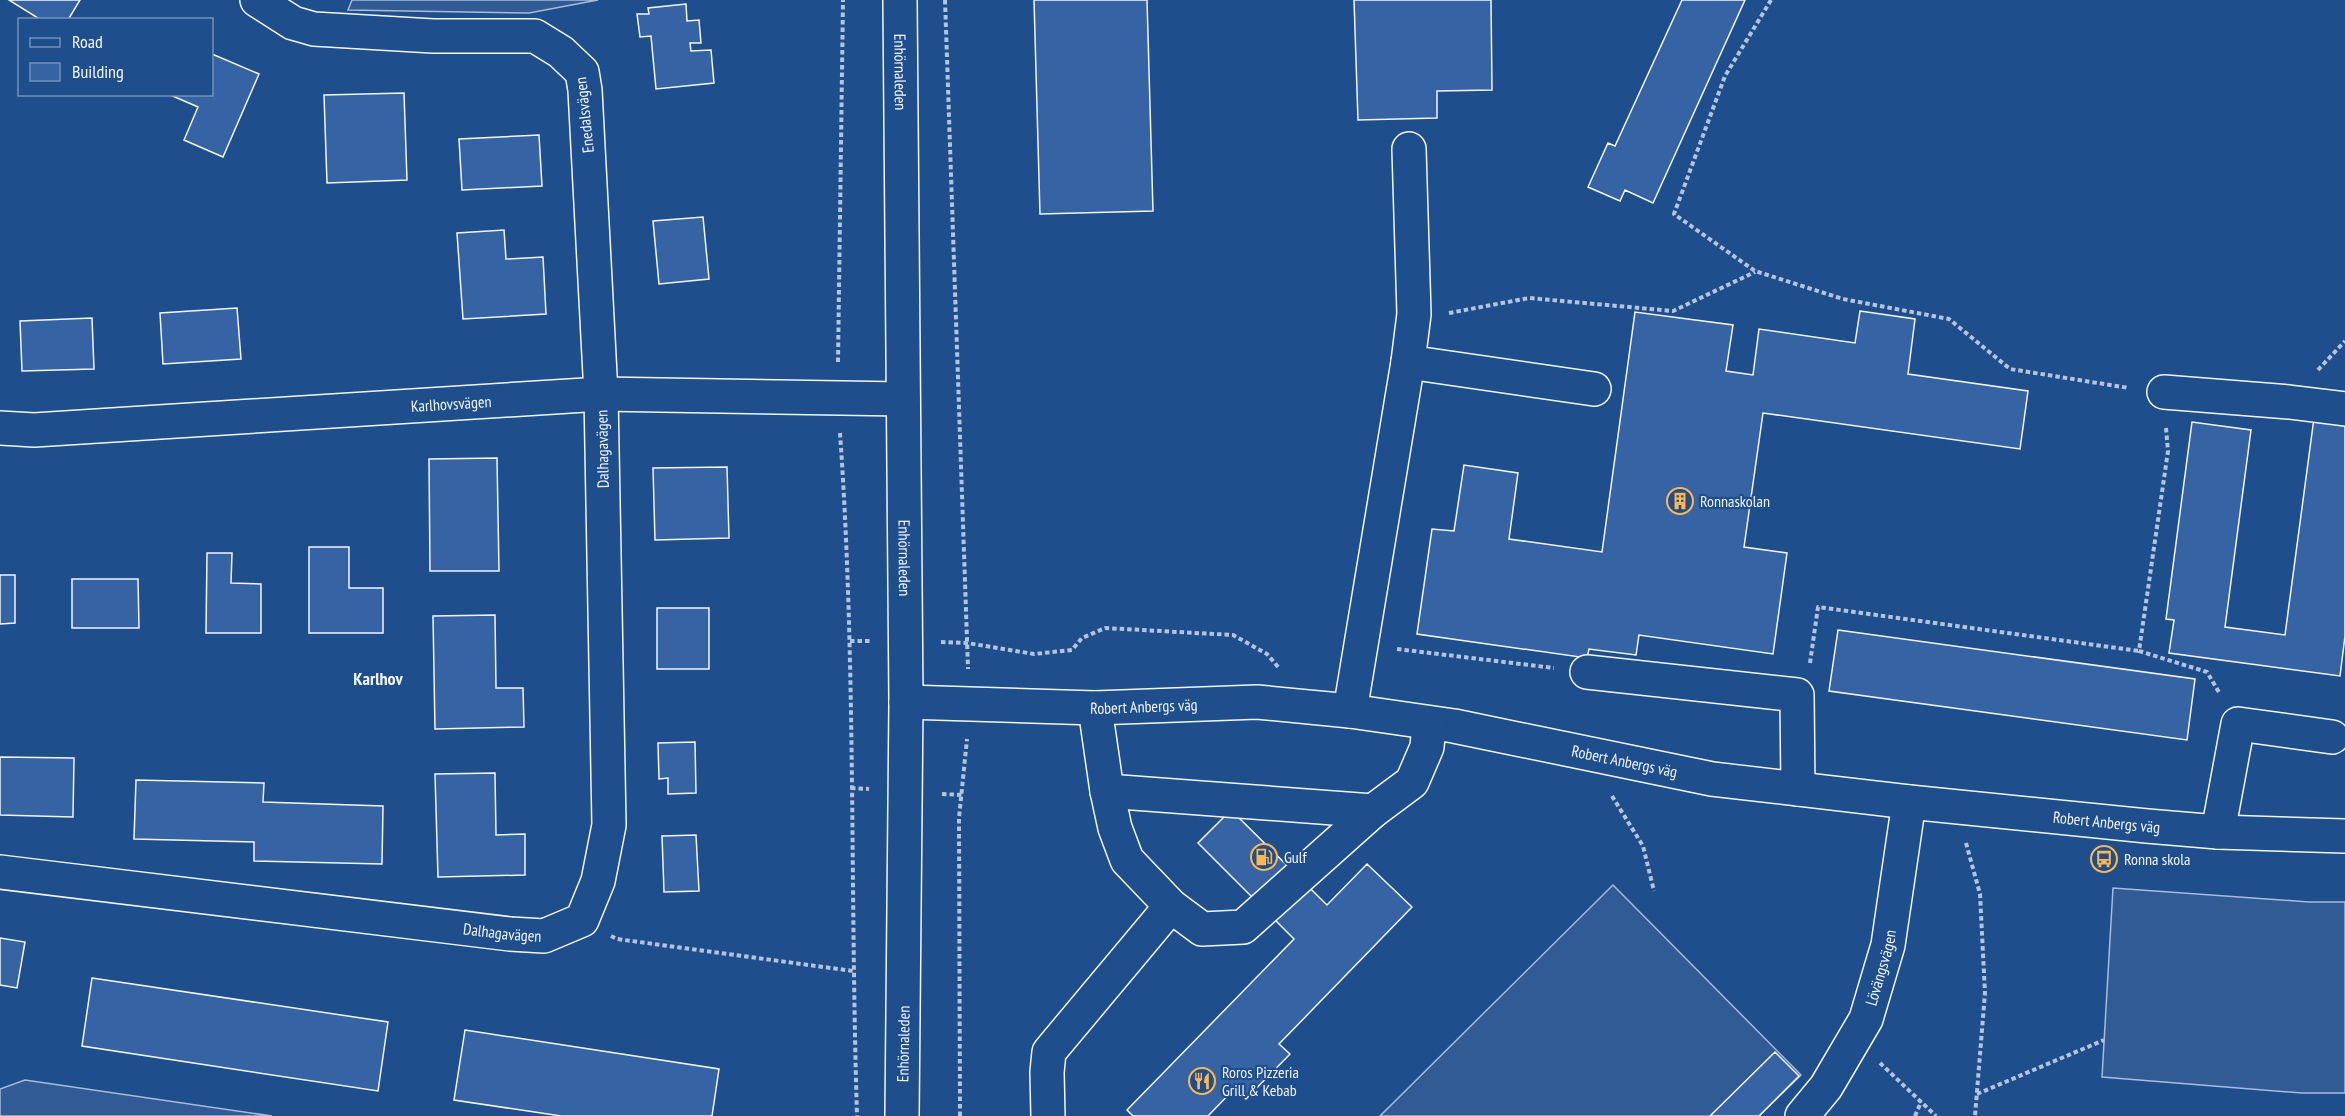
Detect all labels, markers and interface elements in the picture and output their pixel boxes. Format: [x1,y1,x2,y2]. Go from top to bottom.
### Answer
legend [18,18,213,96]
text: Road [72,30,103,53]
street label: Enhörnaleden [890,34,911,110]
text: Building [72,60,124,83]
street label: Enedalsvägen [570,76,598,154]
street label: Karlhovsvägen [410,391,492,416]
street label: Dalhagavägen [591,410,613,488]
building icon: Ronnaskolan [1665,486,1695,516]
place label: Ronnaskolan [1700,491,1770,511]
street label: Enhörnaleden [894,520,915,596]
district label: Karlhov [353,667,403,690]
street label: Robert Anbergs väg [1090,694,1198,718]
street label: Robert Anbergs väg [1570,740,1679,782]
street label: Robert Anbergs väg [2052,807,2161,837]
fuel station icon: Gulf [1249,842,1279,872]
bus stop icon: Ronna skola [2089,844,2119,874]
place label: Gulf [1284,847,1308,867]
place label: Ronna skola [2124,849,2190,869]
street label: Dalhagavägen [462,918,542,946]
street label: Lövängsvägen [1861,928,1900,1008]
street label: Enhörnaleden [892,1006,914,1082]
place label: Roros Pizzeria Grill & Kebab [1222,1062,1299,1100]
restaurant icon: Roros Pizzeria Grill & Kebab [1187,1066,1217,1096]

